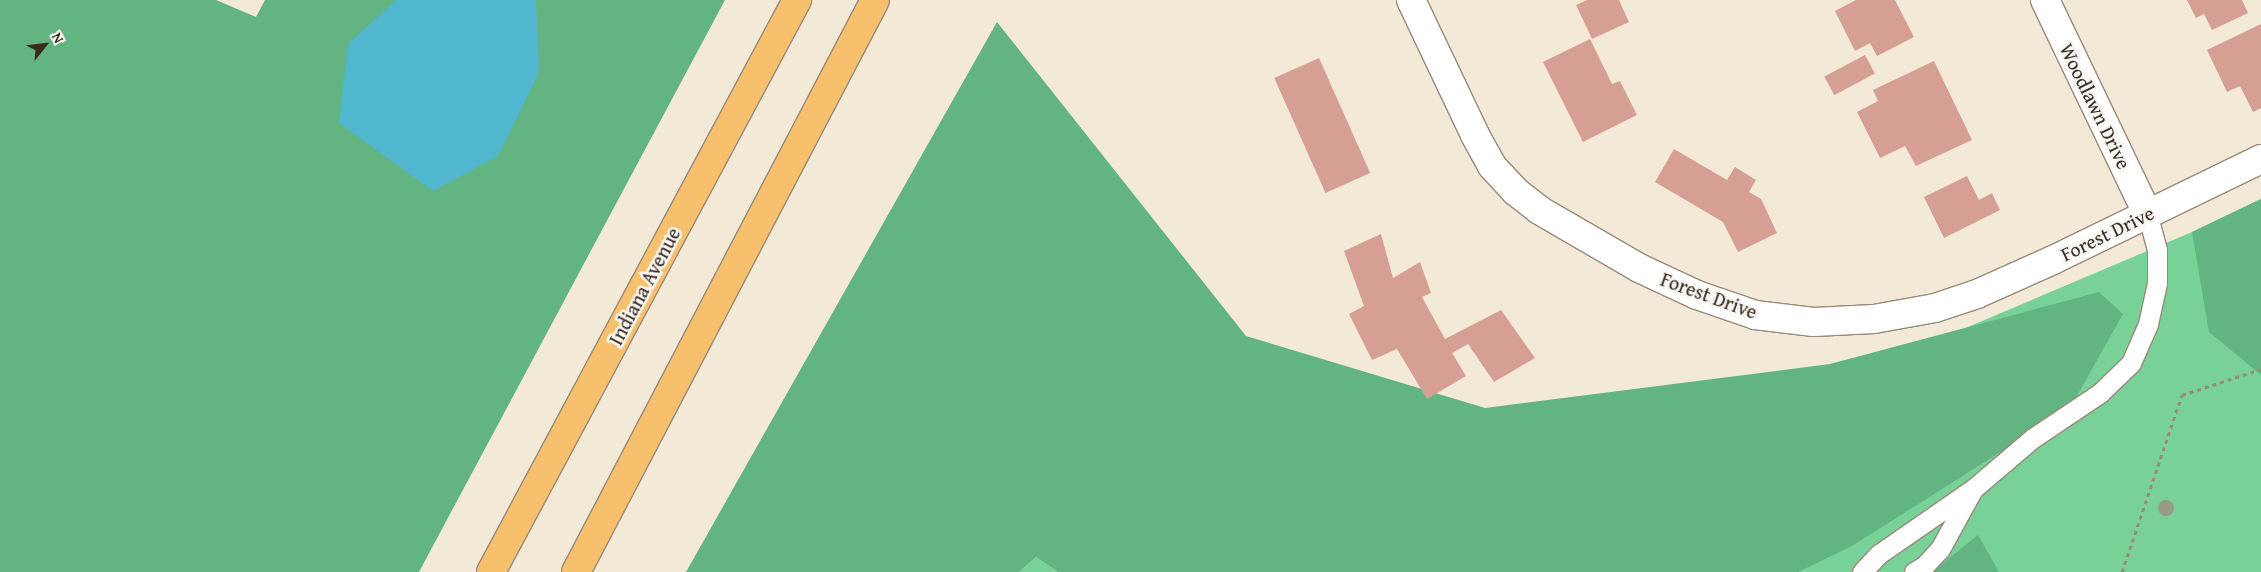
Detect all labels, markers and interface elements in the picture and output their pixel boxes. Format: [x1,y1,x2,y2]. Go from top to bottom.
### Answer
north arrow [20,20,70,70]
text: N [47,29,69,47]
street label: Woodlawn Drive [2055,39,2137,173]
street label: Forest Drive [2056,200,2158,266]
street label: Indiana Avenue [603,223,685,349]
street label: Forest Drive [1658,266,1760,324]

